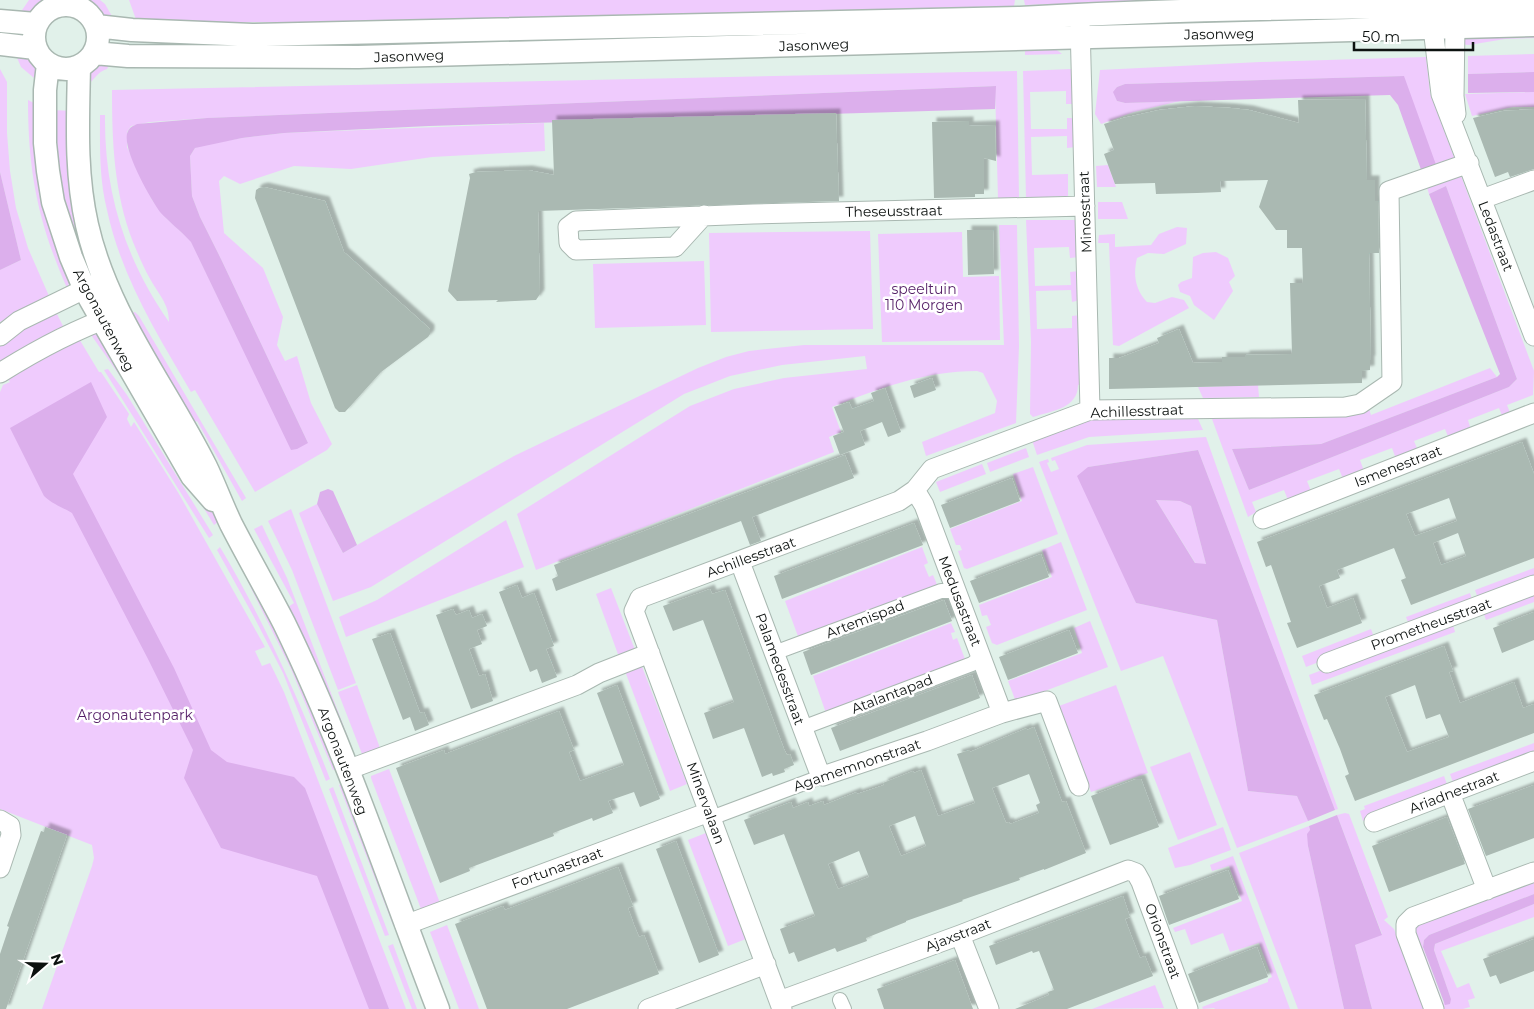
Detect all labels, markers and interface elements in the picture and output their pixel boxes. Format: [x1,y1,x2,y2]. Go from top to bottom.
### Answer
scale bar [1354,20,1473,52]
street label: Jasonweg [1183,24,1254,44]
text: 50 m [1362,27,1400,46]
street label: Jasonweg [778,35,849,55]
street label: Jasonweg [373,46,444,66]
street label: Minosstraat [1075,170,1095,253]
street label: Ledastraat [1474,198,1518,274]
street label: Theseusstraat [845,201,943,221]
street label: Argonautenweg [69,265,139,375]
park label: speeltuin 110 Morgen [885,280,963,314]
street label: Achillesstraat [1090,400,1184,422]
street label: Ismenestraat [1352,441,1444,491]
street label: Achillesstraat [704,532,798,581]
street label: Medusastraat [934,553,986,649]
street label: Prometheusstraat [1368,594,1494,654]
street label: Artemispad [823,596,907,642]
street label: Palamedesstraat [751,610,809,728]
street label: Atalantapad [849,670,935,718]
street label: Argonautenweg [314,704,372,818]
park label: Argonautenpark [77,706,194,724]
street label: Agamemnonstraat [791,735,923,795]
street label: Minervalaan [683,759,729,847]
street label: Ariadnestraat [1407,767,1502,817]
street label: Fortunastraat [509,843,605,893]
street label: Orionstraat [1141,901,1185,982]
street label: Ajaxstraat [922,914,994,956]
north arrow [20,939,70,989]
text: N [47,951,68,968]

